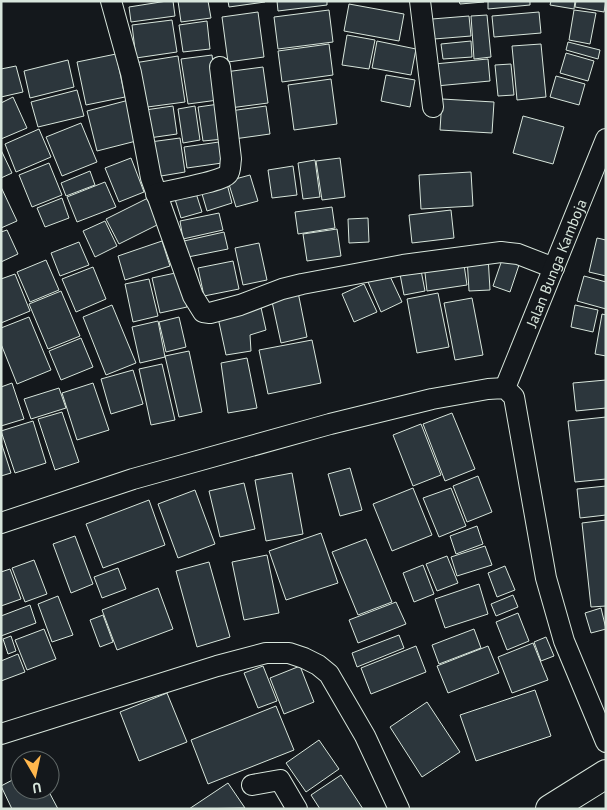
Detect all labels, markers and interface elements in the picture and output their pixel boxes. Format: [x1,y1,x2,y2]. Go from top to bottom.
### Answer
street label: Jalan Bunga Kamboja [521,196,590,331]
north arrow [10,750,60,800]
text: U [31,778,43,797]

